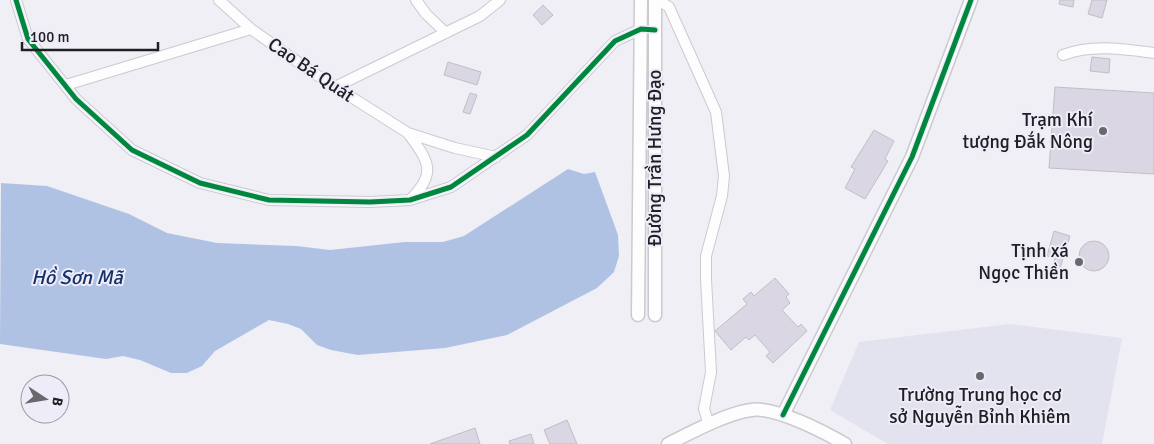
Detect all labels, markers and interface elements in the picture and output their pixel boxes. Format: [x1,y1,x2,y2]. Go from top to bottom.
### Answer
scale bar [22,20,159,52]
text: 100 m [30,28,70,46]
street label: Cao Bá Quát [263,32,359,108]
street label: Đường Trần Hưng Đạo [643,69,667,246]
place label: Trạm Khí tượng Đắk Nông [962,108,1094,154]
marker: Trạm Khí tượng Đắk Nông [1097,125,1109,137]
place label: Tịnh xá Ngọc Thiền [978,239,1069,285]
marker: Tịnh xá Ngọc Thiền [1073,256,1085,268]
water label: Hồ Sơn Mã [31,265,125,290]
marker: Trường Trung học cơ sở Nguyễn Bỉnh Khiêm [974,370,986,382]
north arrow [20,374,70,424]
place label: Trường Trung học cơ sở Nguyễn Bỉnh Khiêm [889,383,1071,429]
text: B [48,396,66,408]

